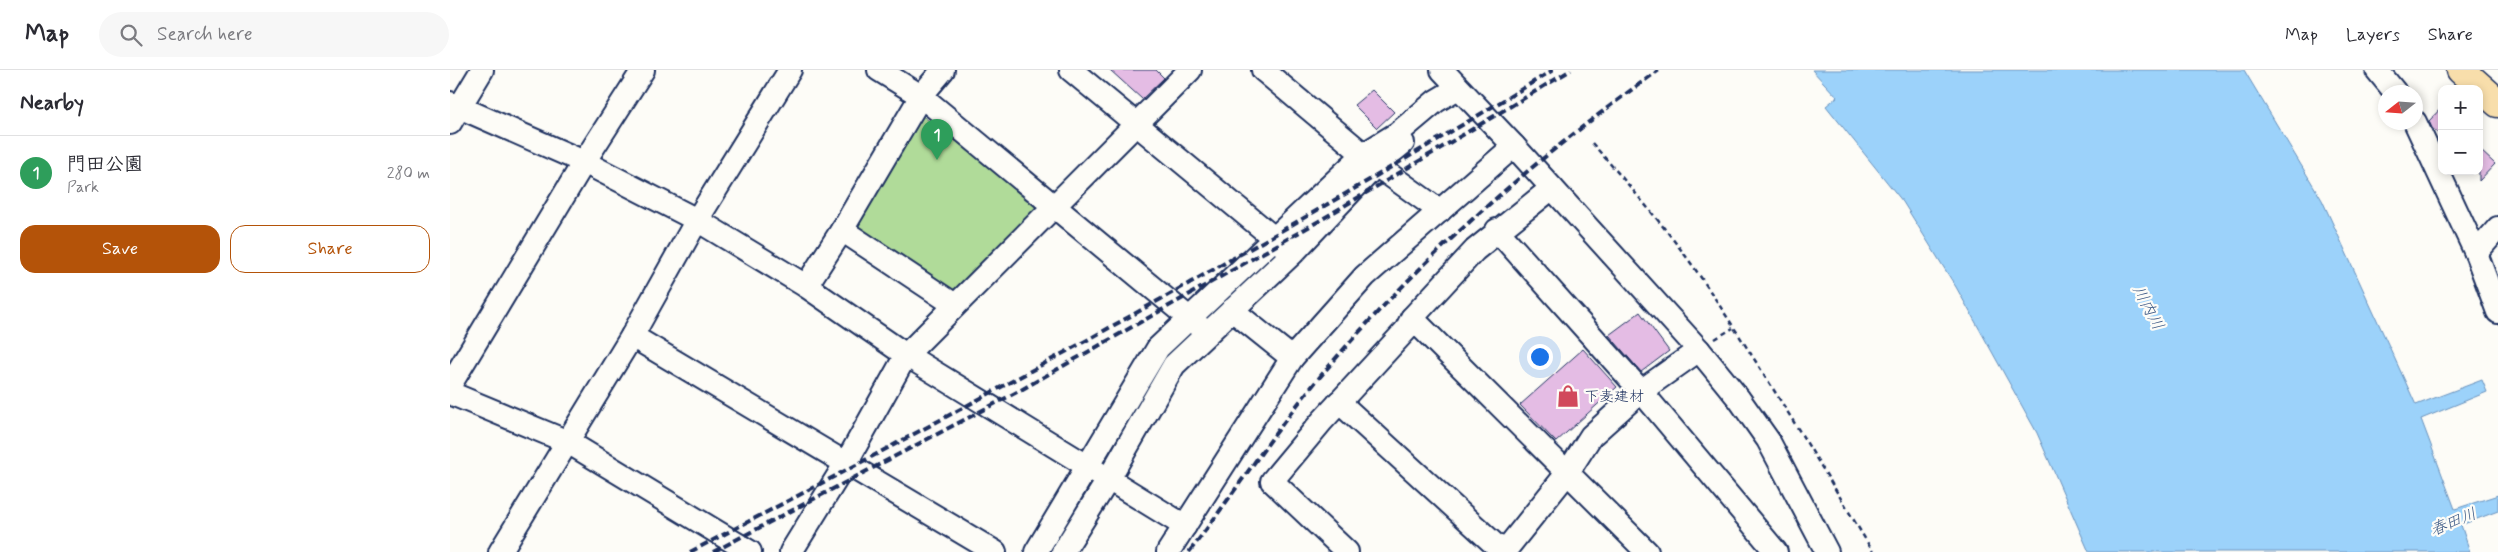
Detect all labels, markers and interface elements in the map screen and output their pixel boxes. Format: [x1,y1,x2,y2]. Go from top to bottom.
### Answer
search box [99,12,449,57]
text: Map [25,19,69,50]
icon: search [117,21,145,49]
text: Search here [157,22,253,47]
text: Map [2285,23,2318,47]
text: Layers [2346,23,2400,47]
text: Share [2428,23,2473,47]
north arrow [2378,85,2423,130]
map controls [2438,85,2483,175]
button: + [2438,85,2483,130]
text: Nearby [20,89,84,117]
pin: 1 [921,119,953,160]
button: − [2438,130,2483,175]
text: 門田公園 [67,152,143,177]
text: 1 [32,163,40,184]
text: 280 m [387,163,430,184]
text: Park [67,177,99,198]
button: Save [20,225,220,273]
button: Share [230,225,430,273]
water label: 川内川 [2127,282,2168,334]
your location [1527,344,1553,370]
shop icon: 下麦建材 [1555,383,1581,409]
place label: 下麦建材 [1584,387,1644,407]
water label: 春田川 [2427,504,2480,541]

